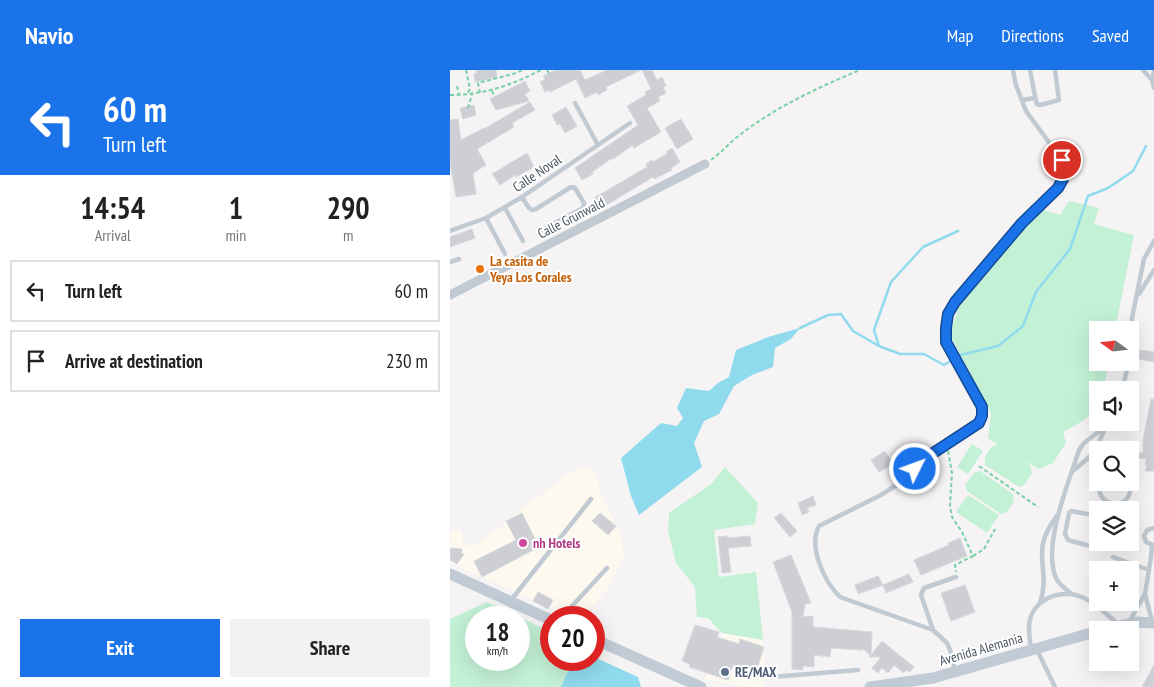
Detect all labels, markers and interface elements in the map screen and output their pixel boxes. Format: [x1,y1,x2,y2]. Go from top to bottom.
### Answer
text: Navio [25,20,74,51]
text: Map [947,24,973,47]
text: Directions [1001,24,1064,47]
text: Saved [1092,24,1129,47]
text: 60 m [103,86,167,132]
icon: left [20,90,85,155]
text: Turn left [103,130,167,158]
pin [1041,139,1083,181]
icon: arrive [1048,146,1076,174]
street label: Calle Noval [509,150,565,196]
text: 14:54 [80,188,145,227]
text: 1 [229,188,243,227]
text: 290 [327,188,370,227]
street label: Calle Grunwald [534,193,608,243]
text: Arrival [95,225,131,245]
text: min [225,225,246,245]
text: m [343,225,353,245]
place label: La casita de Yeya Los Corales [489,252,572,286]
marker: La casita de Yeya Los Corales [474,263,486,275]
icon: left [22,277,50,305]
text: Turn left [65,279,122,303]
text: 60 m [395,279,428,303]
north arrow [1089,321,1139,371]
map controls [1089,321,1139,671]
icon: arrive [22,347,50,375]
text: Arrive at destination [65,349,203,373]
text: 230 m [386,349,428,373]
button: sound [1089,381,1139,431]
button: search [1089,441,1139,491]
position arrow [888,442,940,494]
button: layers [1089,501,1139,551]
place label: nh Hotels [533,534,581,552]
marker: nh Hotels [517,537,529,549]
button: + [1089,561,1139,611]
speed limit sign: 20 [540,606,605,671]
text: 18 [486,616,509,648]
button: Exit [20,619,220,677]
button: Share [230,619,430,677]
button: − [1089,621,1139,671]
street label: Avenida Alemania [937,628,1025,670]
text: km/h [487,643,508,658]
place label: RE/MAX [735,663,777,681]
marker: RE/MAX [719,666,731,678]

